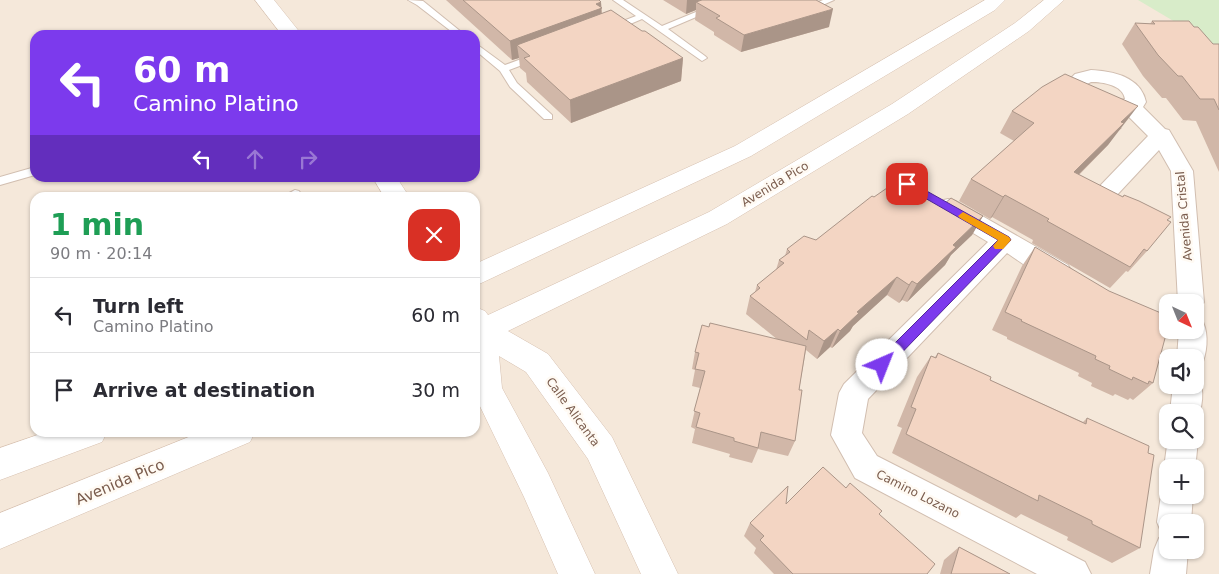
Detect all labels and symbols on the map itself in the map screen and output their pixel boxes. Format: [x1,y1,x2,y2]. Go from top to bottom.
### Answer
street label: Avenida Pico [739,158,811,210]
pin [886,163,928,205]
street label: Avenida Cristal [1173,171,1195,261]
north arrow [1159,294,1204,339]
position arrow [855,338,907,390]
street label: Calle Alicanta [543,375,603,449]
street label: Avenida Pico [73,455,167,509]
street label: Camino Lozano [874,467,962,521]

